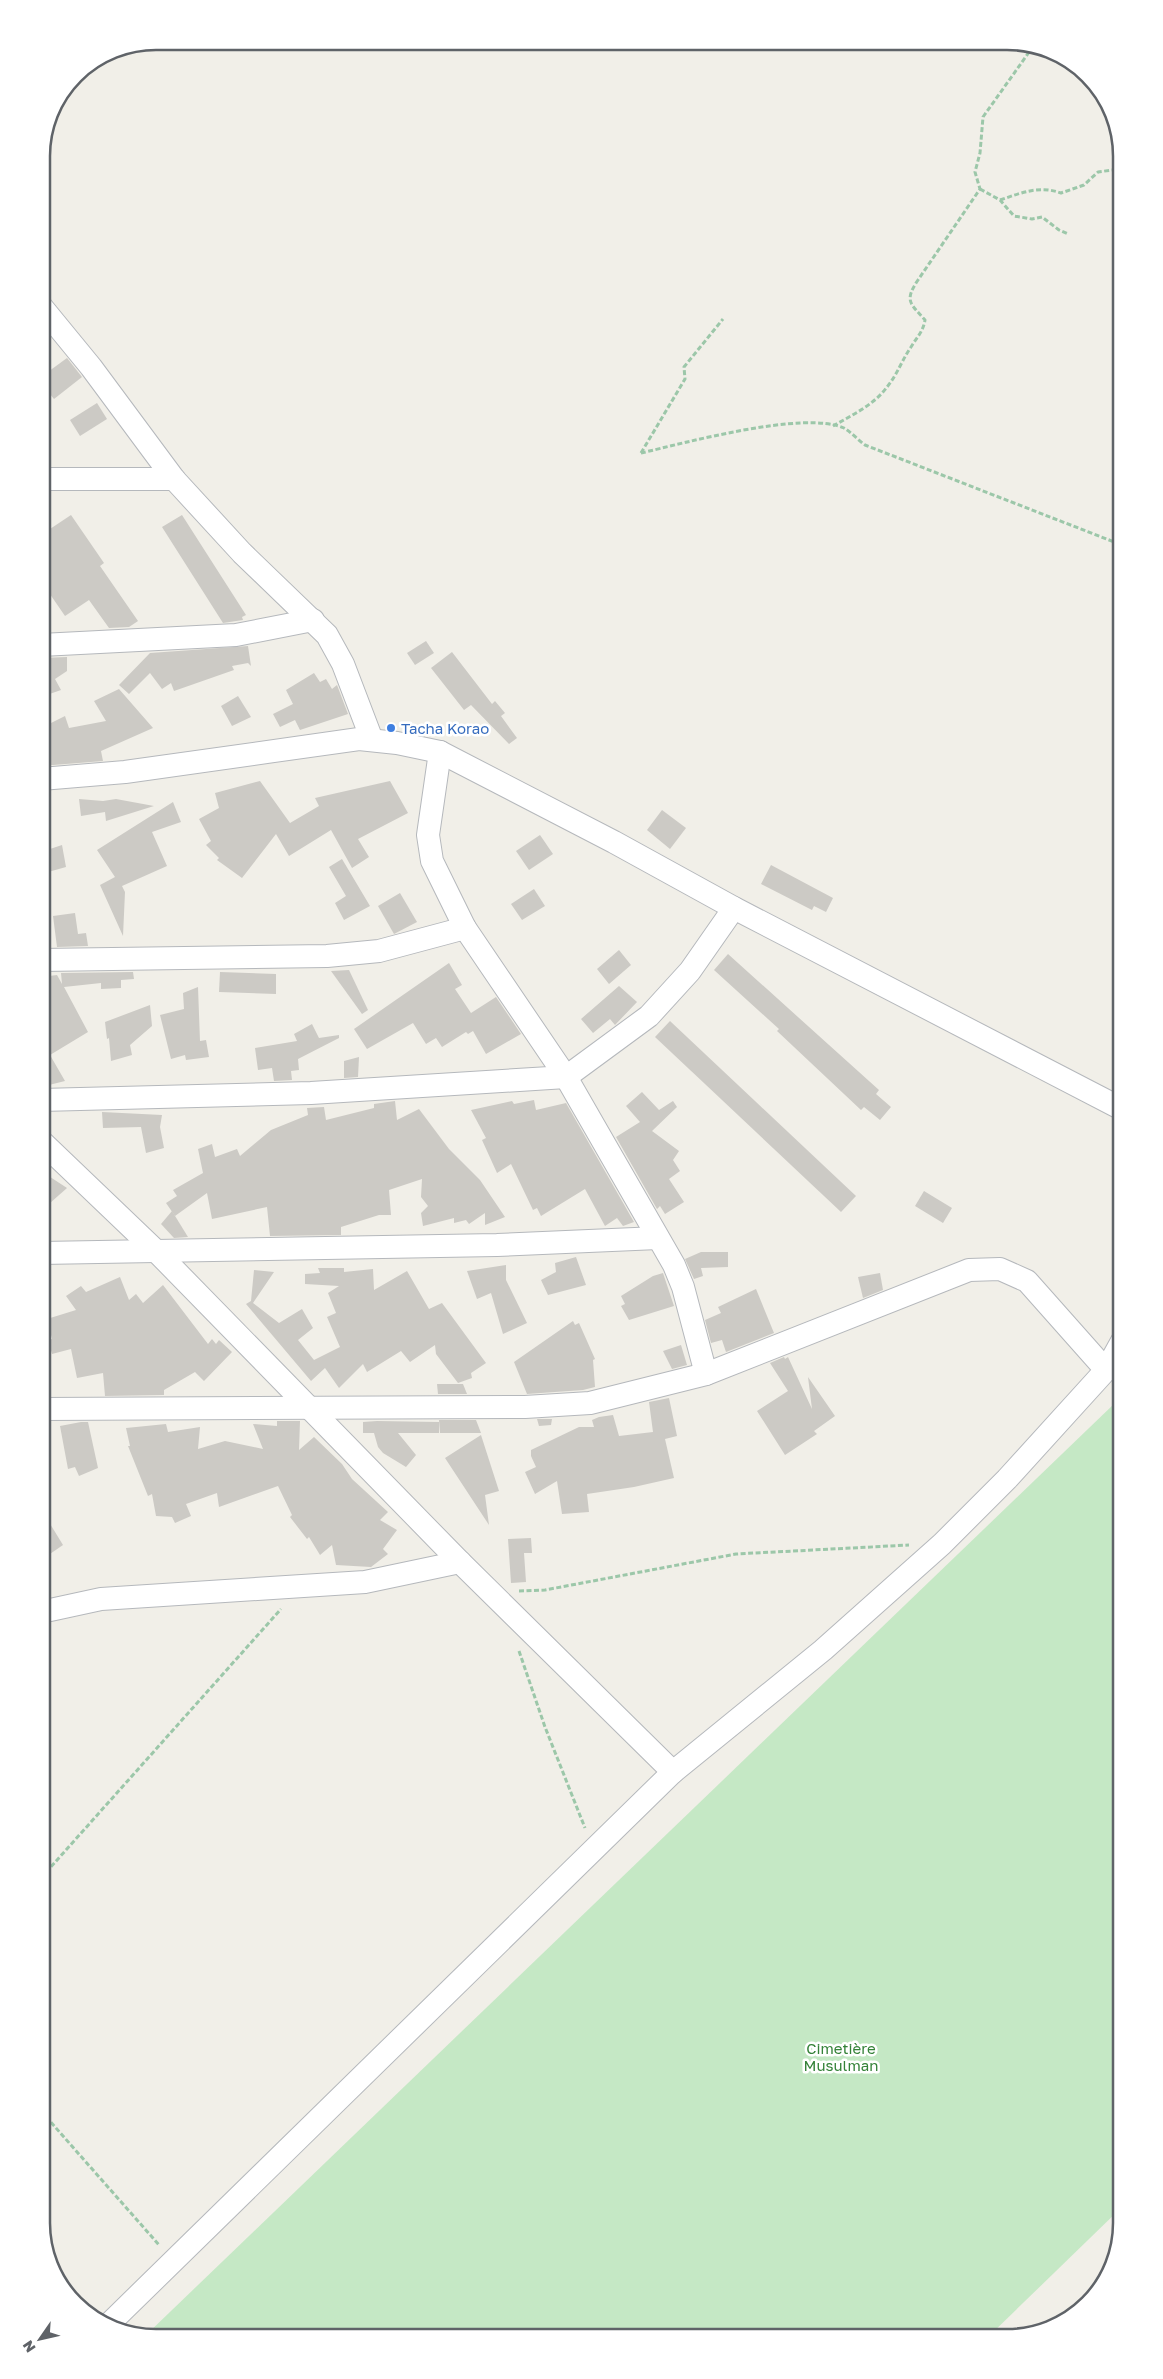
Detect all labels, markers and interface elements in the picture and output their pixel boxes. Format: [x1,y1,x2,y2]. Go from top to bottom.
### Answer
place label: Tacha Korao [401,719,489,737]
marker: Tacha Korao [385,722,397,734]
park label: Cimetière Musulman [804,2039,878,2074]
north arrow [15,2314,65,2364]
text: N [19,2337,39,2356]

